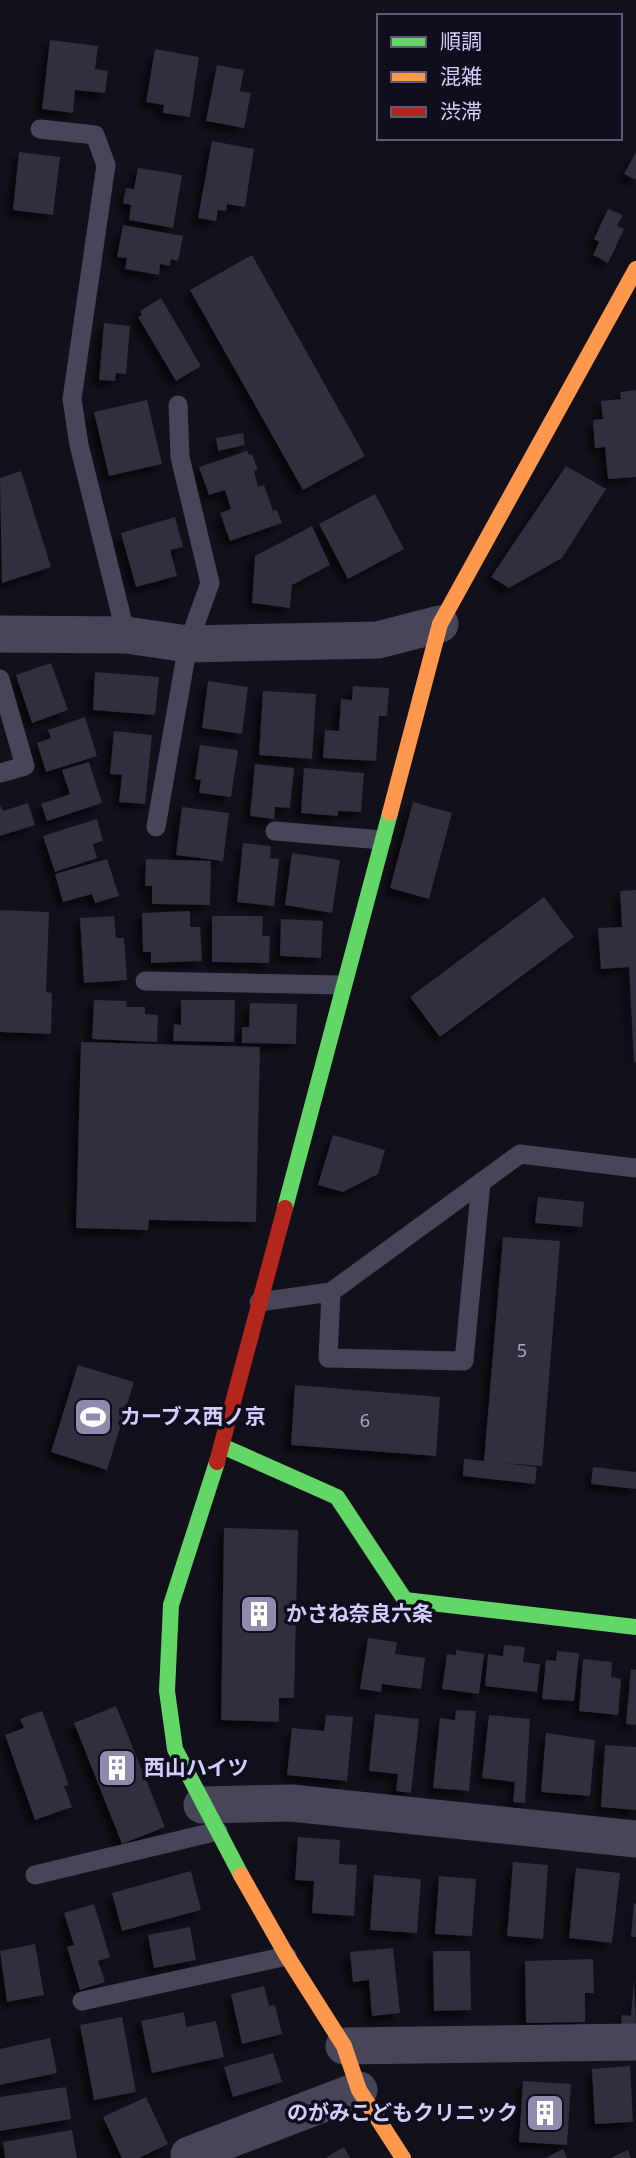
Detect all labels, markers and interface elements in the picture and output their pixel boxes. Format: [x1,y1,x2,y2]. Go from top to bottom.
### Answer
legend [377,14,622,140]
text: 順調 [440,27,482,55]
text: 混雑 [440,62,482,90]
text: 渋滞 [440,97,482,125]
house number: 5 [517,1338,527,1362]
sports icon: カーブス西ノ京 [72,1396,114,1438]
place label: カーブス西ノ京 [120,1402,266,1430]
house number: 6 [360,1408,370,1432]
building icon: かさね奈良六条 [238,1593,280,1635]
place label: かさね奈良六条 [286,1599,433,1627]
building icon: 西山ハイツ [96,1747,138,1789]
place label: 西山ハイツ [144,1753,249,1781]
building icon: のがみこどもクリニック [524,2092,566,2134]
place label: のがみこどもクリニック [287,2098,518,2126]

